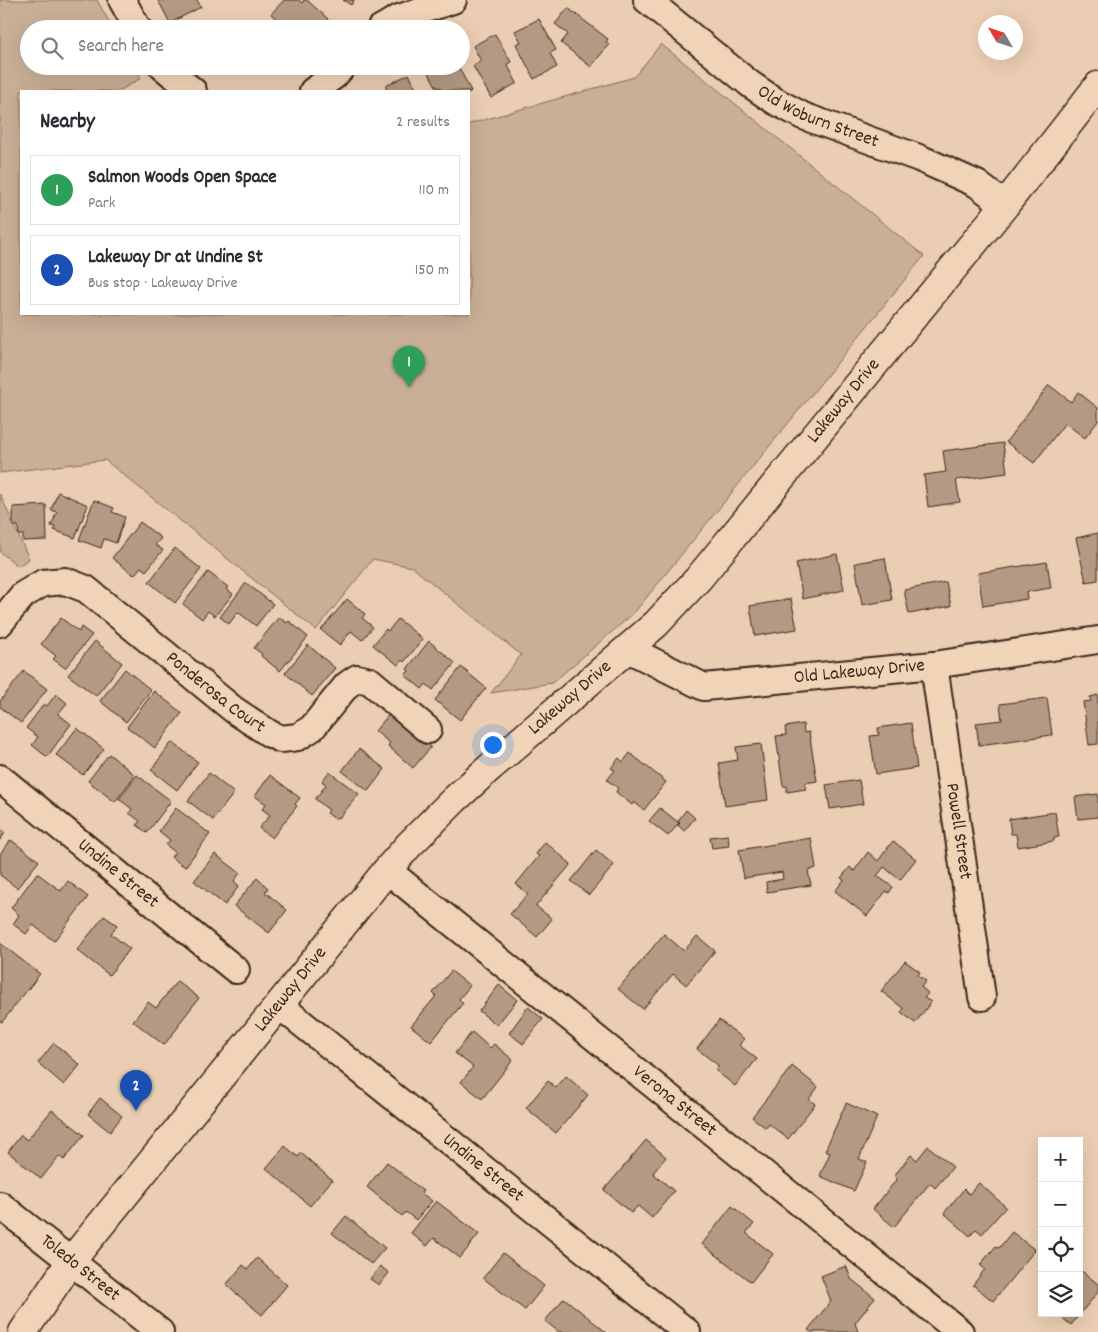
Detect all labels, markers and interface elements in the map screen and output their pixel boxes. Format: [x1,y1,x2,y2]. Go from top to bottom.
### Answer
north arrow [978,15,1023,60]
search box [20,20,470,75]
icon: search [38,34,66,62]
text: Search here [78,34,164,61]
street label: Old Woburn Street [751,79,882,156]
text: Nearby [40,108,95,138]
text: 2 results [396,111,450,134]
text: Salmon Woods Open Space [88,165,277,192]
text: 1 [55,179,59,202]
text: 110 m [419,179,449,202]
text: Park [88,192,115,215]
text: Lakeway Dr at Undine St [88,245,263,272]
text: 2 [54,259,61,282]
text: 150 m [415,259,449,282]
text: Bus stop · Lakeway Drive [88,272,237,295]
pin: 1 [393,346,425,387]
street label: Lakeway Drive [801,353,887,449]
street label: Ponderosa Court [159,646,270,741]
street label: Old Lakeway Drive [793,652,926,692]
street label: Lakeway Drive [523,654,618,742]
your location [480,732,506,758]
street label: Powell Street [938,781,978,881]
street label: Undine Street [71,832,164,915]
street label: Lakeway Drive [248,941,334,1038]
street label: Verona Street [626,1059,722,1144]
pin: 2 [120,1070,152,1111]
street label: Undine Street [436,1127,529,1209]
map controls [1038,1137,1083,1317]
button: + [1038,1137,1083,1182]
button: − [1038,1182,1083,1227]
button: locate [1038,1227,1083,1272]
street label: Toledo Street [34,1228,126,1309]
button: layers [1038,1272,1083,1317]

